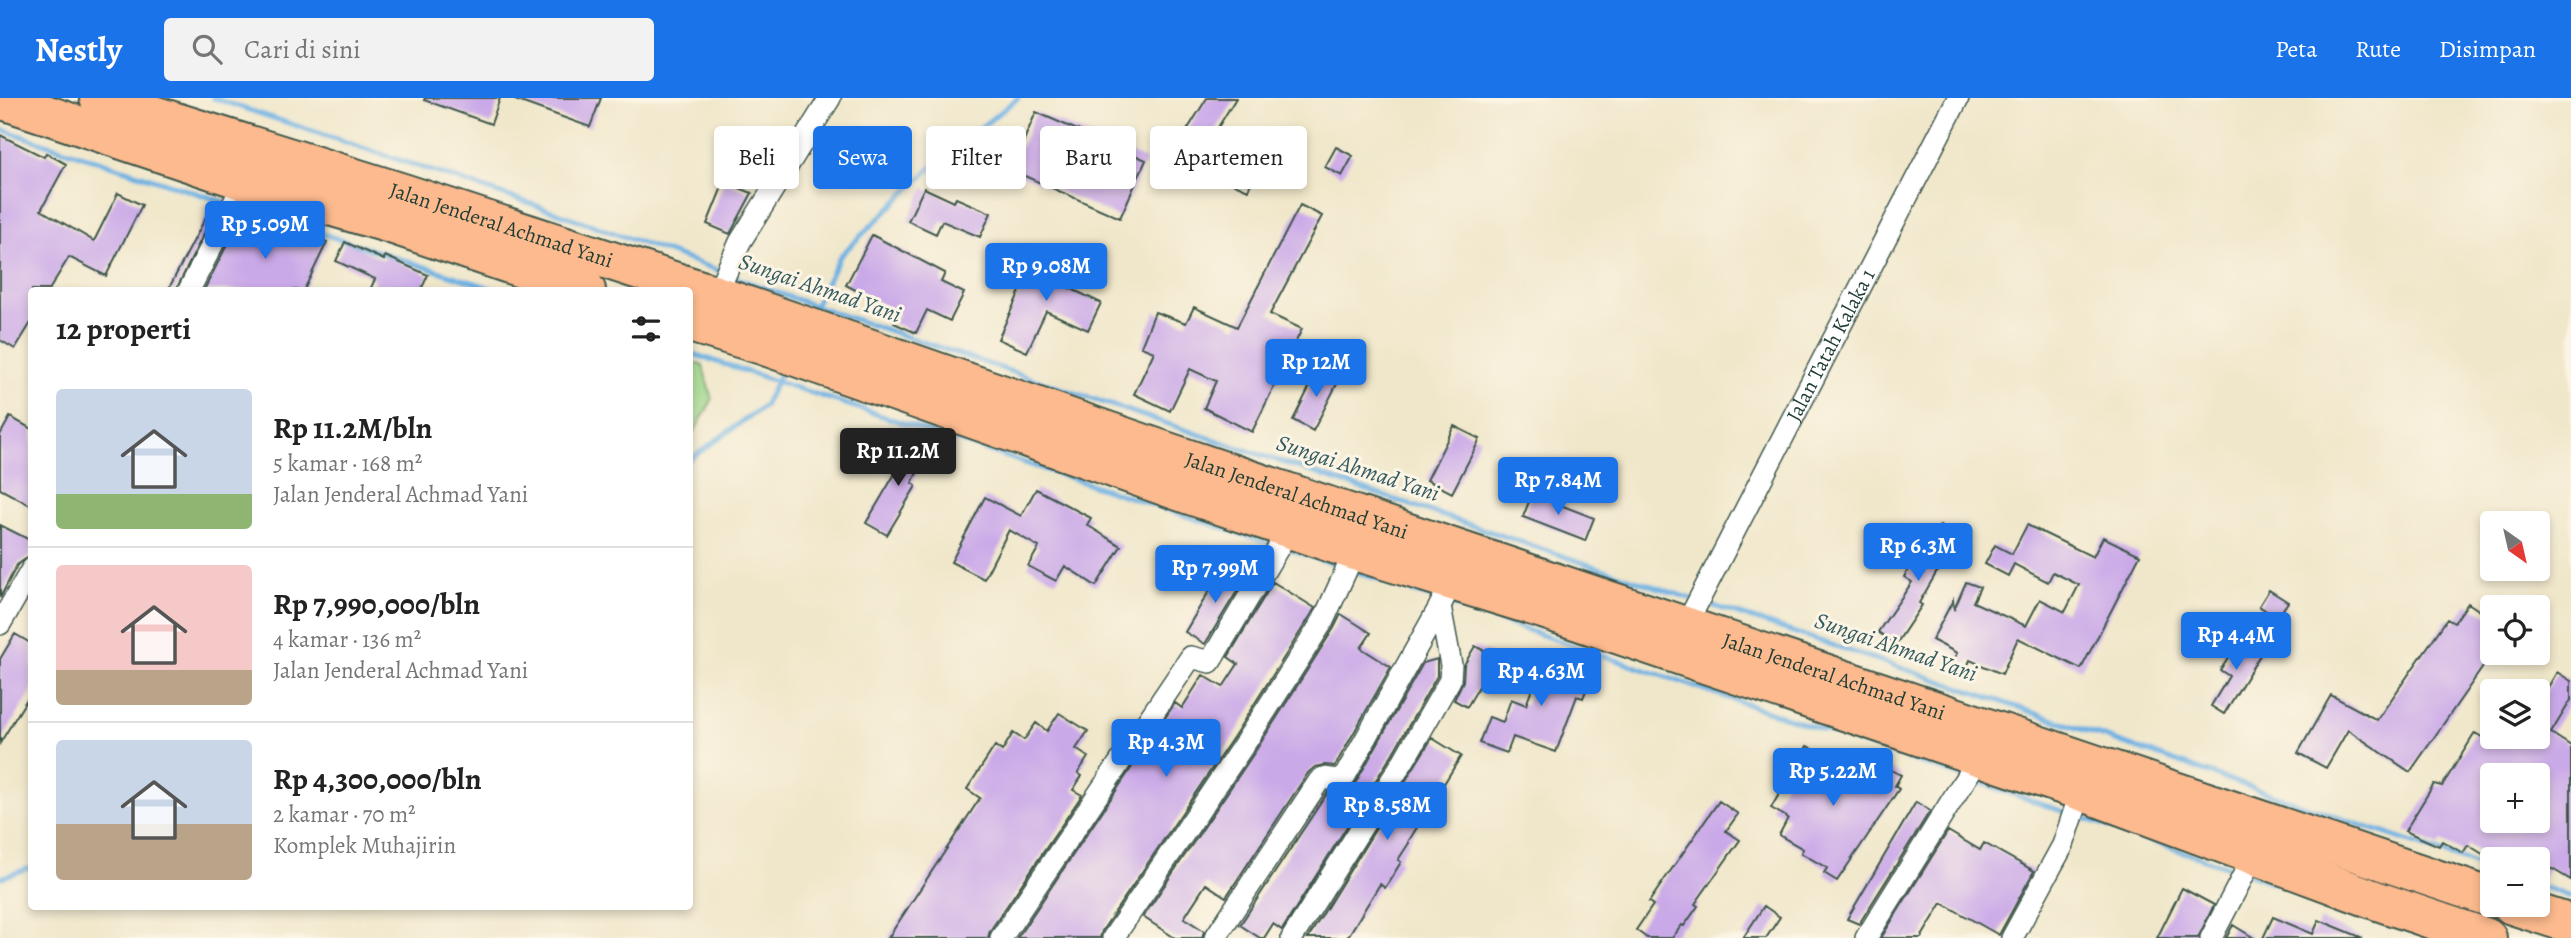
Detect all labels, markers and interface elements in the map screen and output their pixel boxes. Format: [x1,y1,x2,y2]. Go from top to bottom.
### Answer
search box [164,18,654,81]
text: Nestly [35,27,122,72]
icon: search [188,30,226,68]
text: Cari di sini [244,32,361,67]
text: Peta [2275,33,2317,65]
text: Rute [2355,33,2401,65]
text: Disimpan [2439,33,2536,65]
chip: Beli [714,126,799,189]
chip: Sewa [813,126,912,189]
chip: Filter [926,126,1026,189]
chip: Baru [1040,126,1136,189]
chip: Apartemen [1150,126,1307,189]
street label: Jalan Jenderal Achmad Yani [386,176,617,275]
pin: Rp 5.09M [193,202,337,261]
text: Rp 5.09M [221,208,309,239]
pin: Rp 9.08M [974,244,1118,303]
water label: Sungai Ahmad Yani [735,246,905,330]
text: Rp 9.08M [1001,250,1091,281]
street label: Jalan Tatah Kalaka 1 [1780,264,1881,426]
text: 12 properti [56,309,191,349]
icon: filters [627,310,665,348]
pin: Rp 12M [1259,340,1373,399]
text: Rp 12M [1281,346,1351,377]
text: Rp 11.2M/bln [273,408,432,448]
icon: home [112,417,196,501]
water label: Sungai Ahmad Yani [1273,427,1443,509]
pin: Rp 11.2M [826,428,970,488]
text: Rp 11.2M [856,435,940,466]
street label: Jalan Jenderal Achmad Yani [1182,445,1412,546]
text: 5 kamar · 168 m² [273,448,422,479]
pin: Rp 7.84M [1486,458,1630,517]
text: Rp 7.84M [1514,464,1602,495]
text: Jalan Jenderal Achmad Yani [273,479,528,510]
north arrow [2480,511,2550,581]
map controls [2480,511,2550,917]
pin: Rp 6.3M [1853,524,1983,583]
text: Rp 6.3M [1880,530,1956,561]
pin: Rp 7.99M [1143,546,1287,605]
text: Rp 7.99M [1171,552,1259,583]
text: Rp 7,990,000/bln [273,584,480,624]
icon: home [112,593,196,677]
button: locate [2480,595,2550,665]
water label: Sungai Ahmad Yani [1811,605,1981,689]
pin: Rp 4.4M [2171,612,2301,672]
text: Rp 4.4M [2197,619,2275,650]
text: 4 kamar · 136 m² [273,624,421,655]
street label: Jalan Jenderal Achmad Yani [1719,626,1949,727]
pin: Rp 4.63M [1469,648,1613,708]
text: Jalan Jenderal Achmad Yani [273,655,528,686]
text: Rp 4.63M [1497,655,1585,686]
button: layers [2480,679,2550,749]
pin: Rp 4.3M [1101,720,1231,779]
text: Rp 4.3M [1127,726,1205,757]
pin: Rp 5.22M [1761,748,1905,808]
text: Rp 5.22M [1789,755,1877,786]
text: Rp 4,300,000/bln [273,759,482,799]
button: + [2480,763,2550,833]
icon: home [112,768,196,852]
pin: Rp 8.58M [1315,782,1459,842]
text: Rp 8.58M [1343,789,1431,820]
text: 2 kamar · 70 m² [273,799,416,830]
text: Komplek Muhajirin [273,830,456,861]
button: − [2480,847,2550,917]

